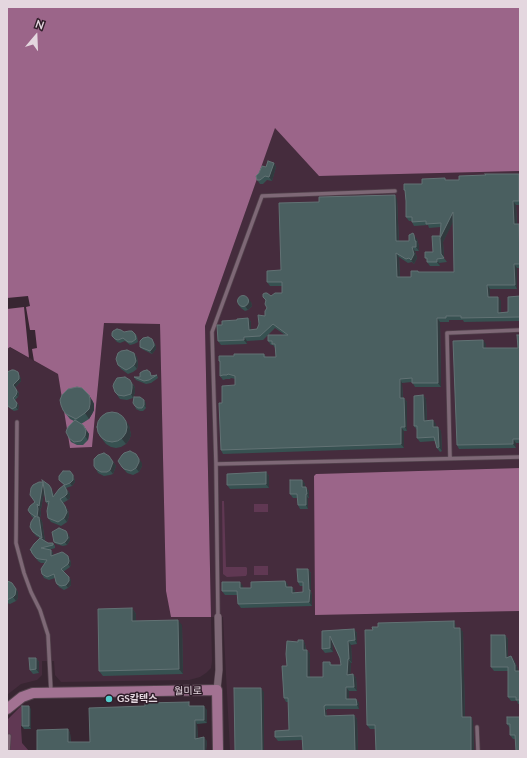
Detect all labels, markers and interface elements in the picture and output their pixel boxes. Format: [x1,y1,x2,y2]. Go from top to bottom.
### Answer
north arrow [16,16,56,56]
text: N [34,17,46,32]
street label: 월미로 [174,685,202,697]
place label: GS칼텍스 [117,693,157,705]
marker: GS칼텍스 [104,694,114,704]

